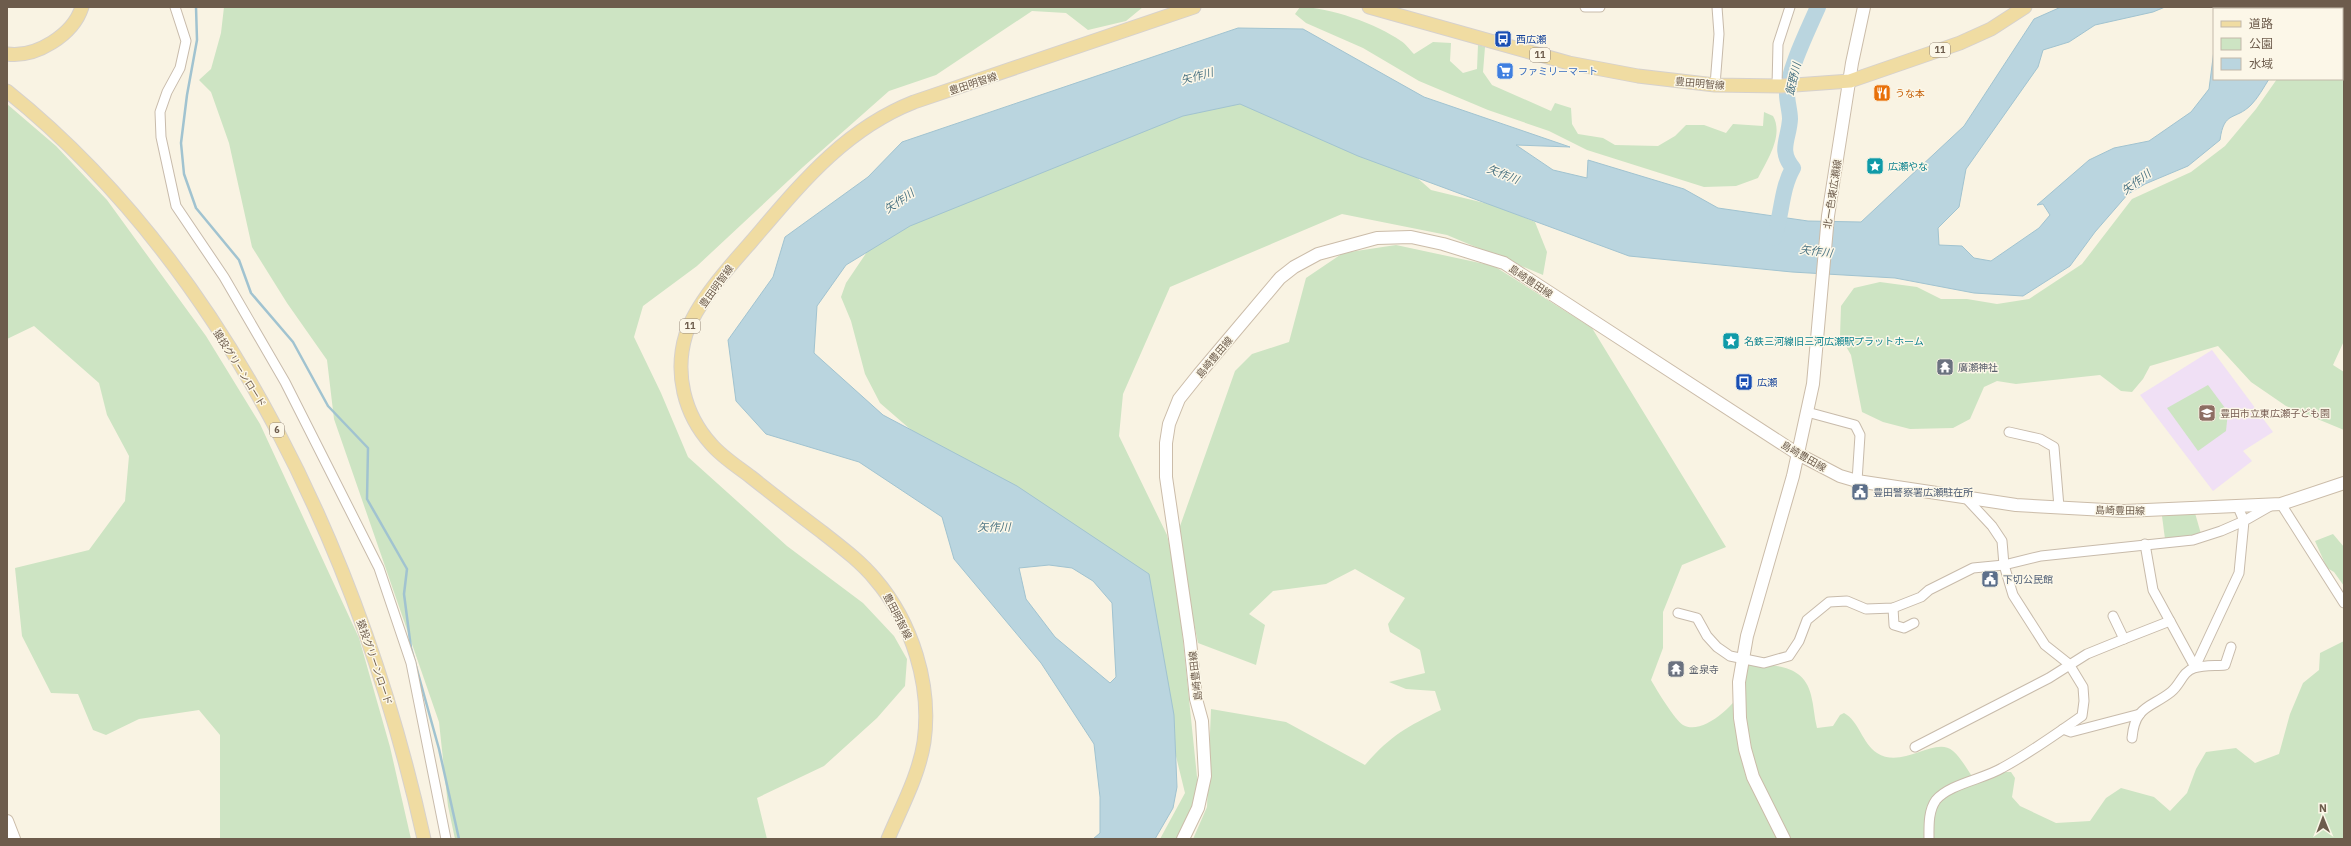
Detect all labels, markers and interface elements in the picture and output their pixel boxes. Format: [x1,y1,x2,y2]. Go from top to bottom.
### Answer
legend [2213,8,2343,80]
text: 道路 [2249,16,2273,31]
bus stop icon: 西広瀬 [1493,29,1513,49]
place label: 西広瀬 [1516,33,1547,46]
text: 公園 [2249,36,2273,51]
road number: 11 [1930,43,1950,57]
road number: 11 [1530,48,1550,62]
text: 水域 [2249,56,2273,71]
water label: 飯野川 [1782,60,1804,97]
supermarket icon: ファミリーマート [1495,61,1515,81]
water label: 矢作川 [1179,65,1216,87]
place label: ファミリーマート [1518,65,1598,78]
street label: 豊田明智線 [947,70,999,97]
street label: 豊田明智線 [1674,75,1725,92]
restaurant icon: うな本 [1872,83,1892,103]
place label: うな本 [1895,87,1925,100]
place icon: 広瀬やな [1865,156,1885,176]
street label: 北一色東広瀬線 [1821,158,1844,230]
place label: 広瀬やな [1888,160,1928,173]
water label: 矢作川 [1485,162,1522,187]
water label: 矢作川 [2119,166,2154,198]
water label: 矢作川 [881,185,917,216]
water label: 矢作川 [1799,242,1834,260]
street label: 豊田明智線 [696,262,736,310]
street label: 島崎豊田線 [1506,262,1555,301]
road number: 11 [680,319,700,333]
street label: 猿投グリーンロード [210,327,269,410]
place icon: 名鉄三河線旧三河広瀬駅プラットホーム [1721,331,1741,351]
street label: 島崎豊田線 [1193,334,1235,381]
place label: 名鉄三河線旧三河広瀬駅プラットホーム [1744,335,1924,348]
temple icon: 廣瀬神社 [1935,357,1955,377]
place label: 廣瀬神社 [1958,361,1998,374]
bus stop icon: 広瀬 [1734,372,1754,392]
place label: 広瀬 [1757,376,1778,389]
school or university icon: 豊田市立東広瀬子ども園 [2197,403,2217,423]
place label: 豊田市立東広瀬子ども園 [2220,407,2330,420]
road number: 6 [270,423,284,437]
street label: 島崎豊田線 [1779,438,1829,475]
public building icon: 豊田警察署広瀬駐在所 [1850,482,1870,502]
place label: 豊田警察署広瀬駐在所 [1873,486,1973,499]
street label: 島崎豊田線 [2095,504,2145,517]
water label: 矢作川 [978,520,1011,534]
public building icon: 下切公民館 [1980,569,2000,589]
place label: 下切公民館 [2003,573,2053,586]
street label: 豊田明智線 [880,591,915,641]
street label: 猿投グリーンロード [354,618,395,707]
street label: 島崎豊田線 [1186,650,1205,702]
temple icon: 金泉寺 [1666,659,1686,679]
place label: 金泉寺 [1689,663,1719,676]
north arrow [2303,798,2343,838]
text: N [2319,801,2327,815]

